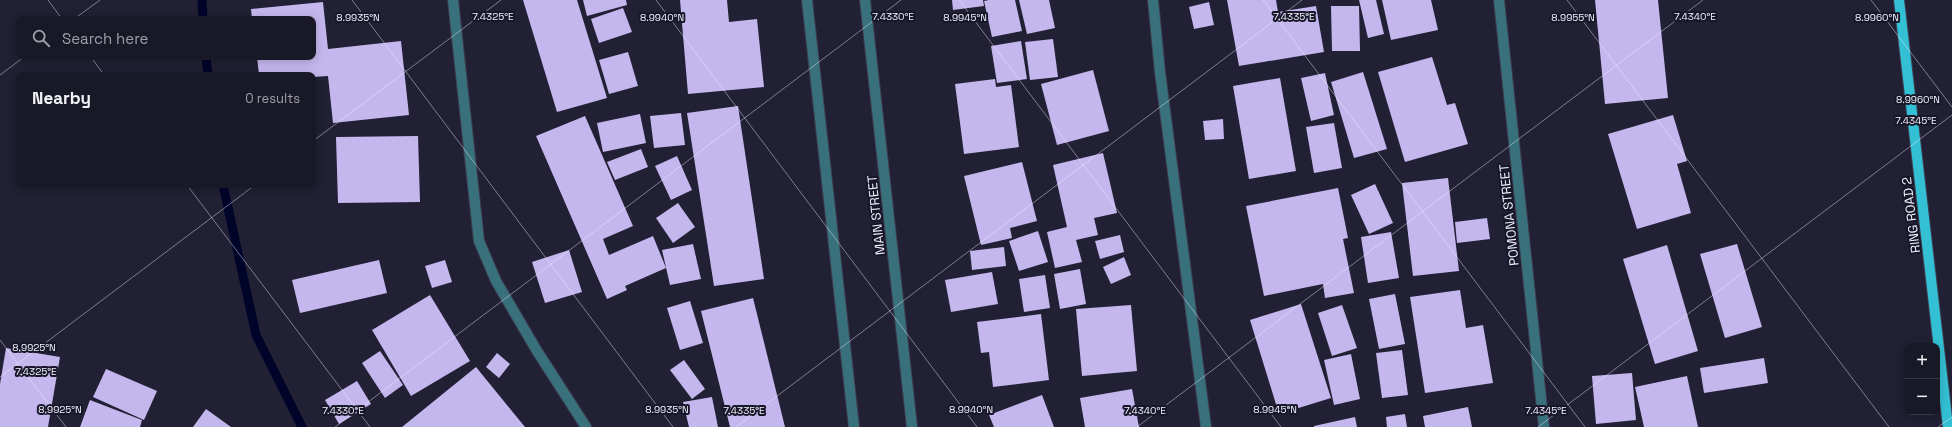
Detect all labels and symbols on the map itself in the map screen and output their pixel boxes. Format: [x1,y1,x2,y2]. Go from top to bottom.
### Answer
text: 7.4325°E [472,10,514,23]
text: 7.4330°E [872,10,914,23]
text: 7.4335°E [1273,10,1315,23]
text: 7.4340°E [1674,10,1716,23]
text: 8.9935°N [336,11,380,24]
text: 8.9940°N [640,11,684,24]
text: 8.9945°N [943,11,987,24]
text: 8.9955°N [1551,11,1595,24]
text: 8.9960°N [1855,11,1899,24]
text: 8.9960°N [1896,93,1940,106]
text: 7.4345°E [1895,114,1937,127]
street label: POMONA STREET [1495,163,1523,267]
street label: MAIN STREET [863,174,889,256]
street label: RING ROAD 2 [1898,176,1924,254]
text: 8.9925°N [12,341,56,354]
text: 7.4325°E [15,365,57,378]
text: 8.9925°N [38,403,82,416]
text: 8.9935°N [645,403,689,416]
text: 8.9940°N [949,403,993,416]
text: 8.9945°N [1253,403,1297,416]
text: 7.4330°E [322,404,364,417]
text: 7.4335°E [723,404,765,417]
text: 7.4340°E [1124,404,1166,417]
text: 7.4345°E [1525,404,1567,417]

